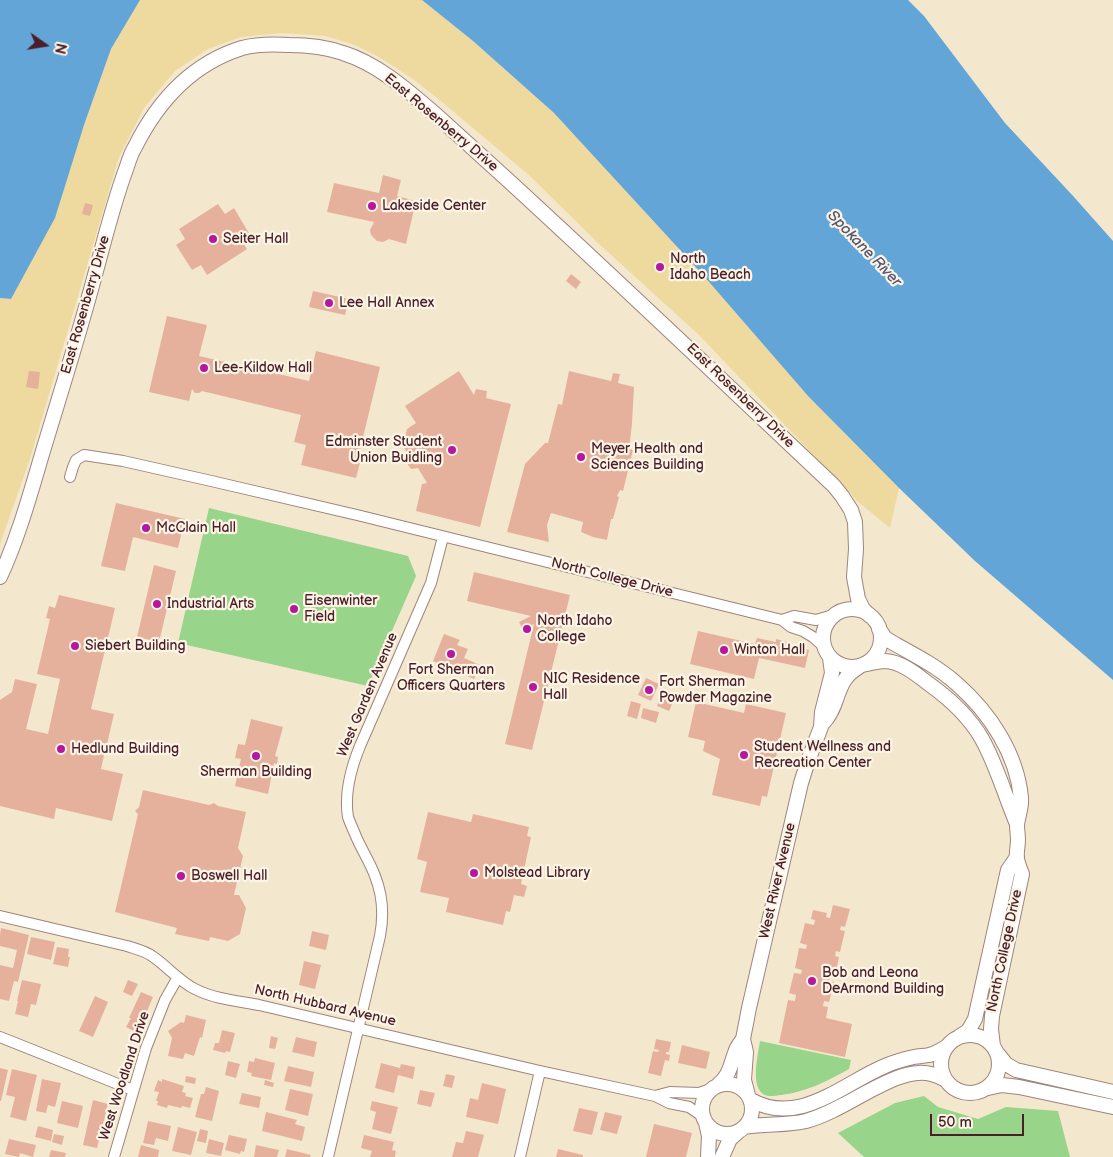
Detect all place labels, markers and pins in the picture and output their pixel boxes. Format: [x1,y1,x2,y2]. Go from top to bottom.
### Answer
place label: Lakeside Center [382,198,486,214]
marker: Lakeside Center [366,200,378,212]
place label: Seiter Hall [223,231,288,247]
marker: Seiter Hall [207,233,219,245]
place label: North Idaho Beach [670,251,751,284]
marker: North Idaho Beach [654,261,666,273]
place label: Lee Hall Annex [339,295,434,311]
marker: Lee Hall Annex [323,297,335,309]
place label: Lee-Kildow Hall [214,360,312,376]
marker: Lee-Kildow Hall [198,362,210,374]
place label: Edminster Student Union Buidling [325,434,442,467]
place label: Meyer Health and Sciences Building [591,441,704,474]
marker: Edminster Student Union Buidling [446,444,458,456]
marker: Meyer Health and Sciences Building [575,451,587,463]
place label: McClain Hall [156,520,236,536]
marker: McClain Hall [140,522,152,534]
place label: Eisenwinter Field [304,593,377,626]
place label: Industrial Arts [167,596,254,612]
marker: Industrial Arts [151,598,163,610]
marker: Eisenwinter Field [288,603,300,615]
place label: North Idaho College [537,613,612,646]
marker: North Idaho College [521,623,533,635]
place label: Siebert Building [85,638,185,654]
marker: Siebert Building [69,640,81,652]
place label: Winton Hall [734,642,805,658]
marker: Winton Hall [718,644,730,656]
marker: Fort Sherman Officers Quarters [445,648,457,660]
place label: Fort Sherman Officers Quarters [397,662,505,694]
place label: NIC Residence Hall [543,671,640,704]
place label: Fort Sherman Powder Magazine [659,674,772,706]
marker: NIC Residence Hall [527,681,539,693]
marker: Fort Sherman Powder Magazine [643,684,655,696]
place label: Student Wellness and Recreation Center [754,739,891,772]
place label: Hedlund Building [71,741,179,757]
marker: Hedlund Building [55,743,67,755]
marker: Student Wellness and Recreation Center [738,749,750,761]
marker: Sherman Building [250,750,262,762]
place label: Sherman Building [200,764,312,780]
place label: Molstead Library [484,865,590,881]
marker: Molstead Library [468,867,480,879]
place label: Boswell Hall [191,868,267,884]
marker: Boswell Hall [175,870,187,882]
place label: Bob and Leona DeArmond Building [822,965,944,998]
marker: Bob and Leona DeArmond Building [806,975,818,987]

